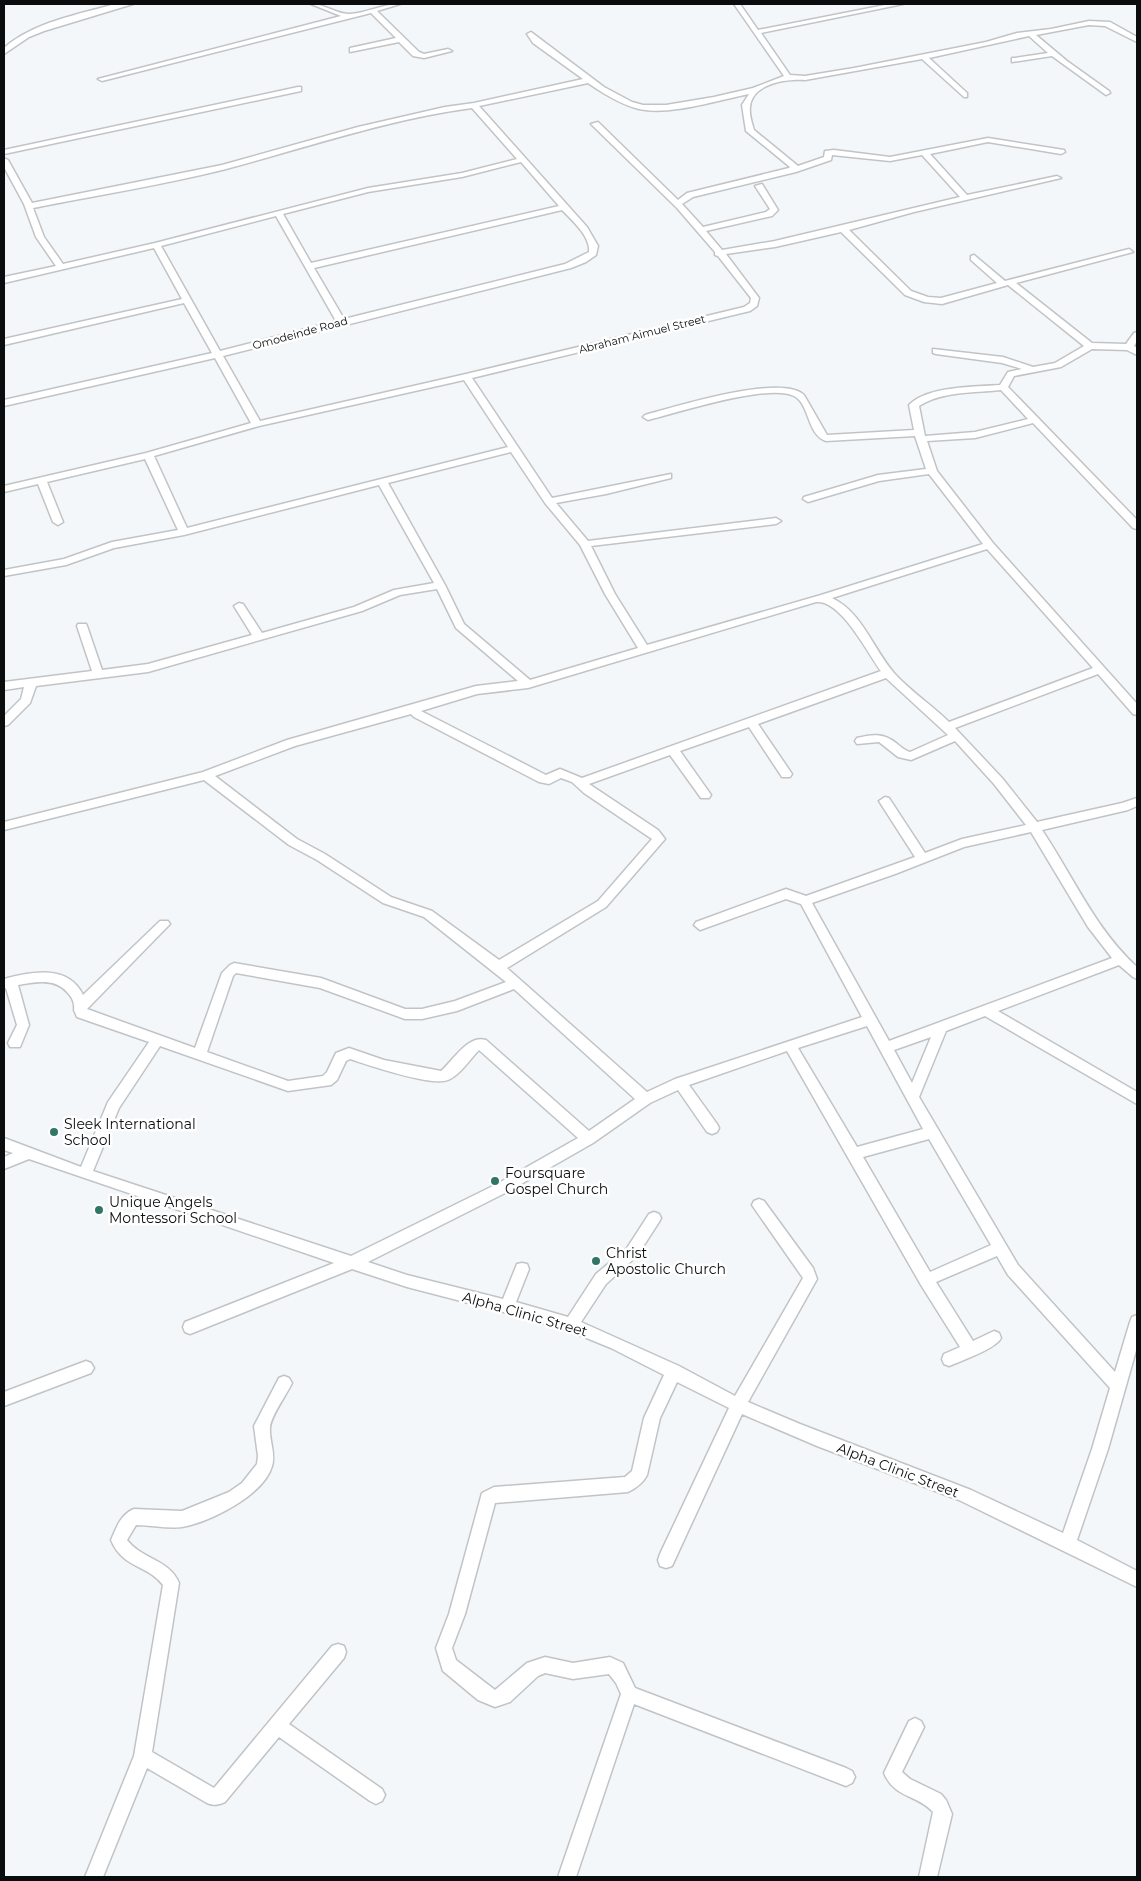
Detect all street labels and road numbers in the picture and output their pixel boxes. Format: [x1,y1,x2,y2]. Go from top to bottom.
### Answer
street label: Abraham Aimuel Street [577,311,707,357]
street label: Omodeinde Road [251,314,349,352]
street label: Alpha Clinic Street [460,1288,590,1341]
street label: Alpha Clinic Street [834,1438,962,1502]

